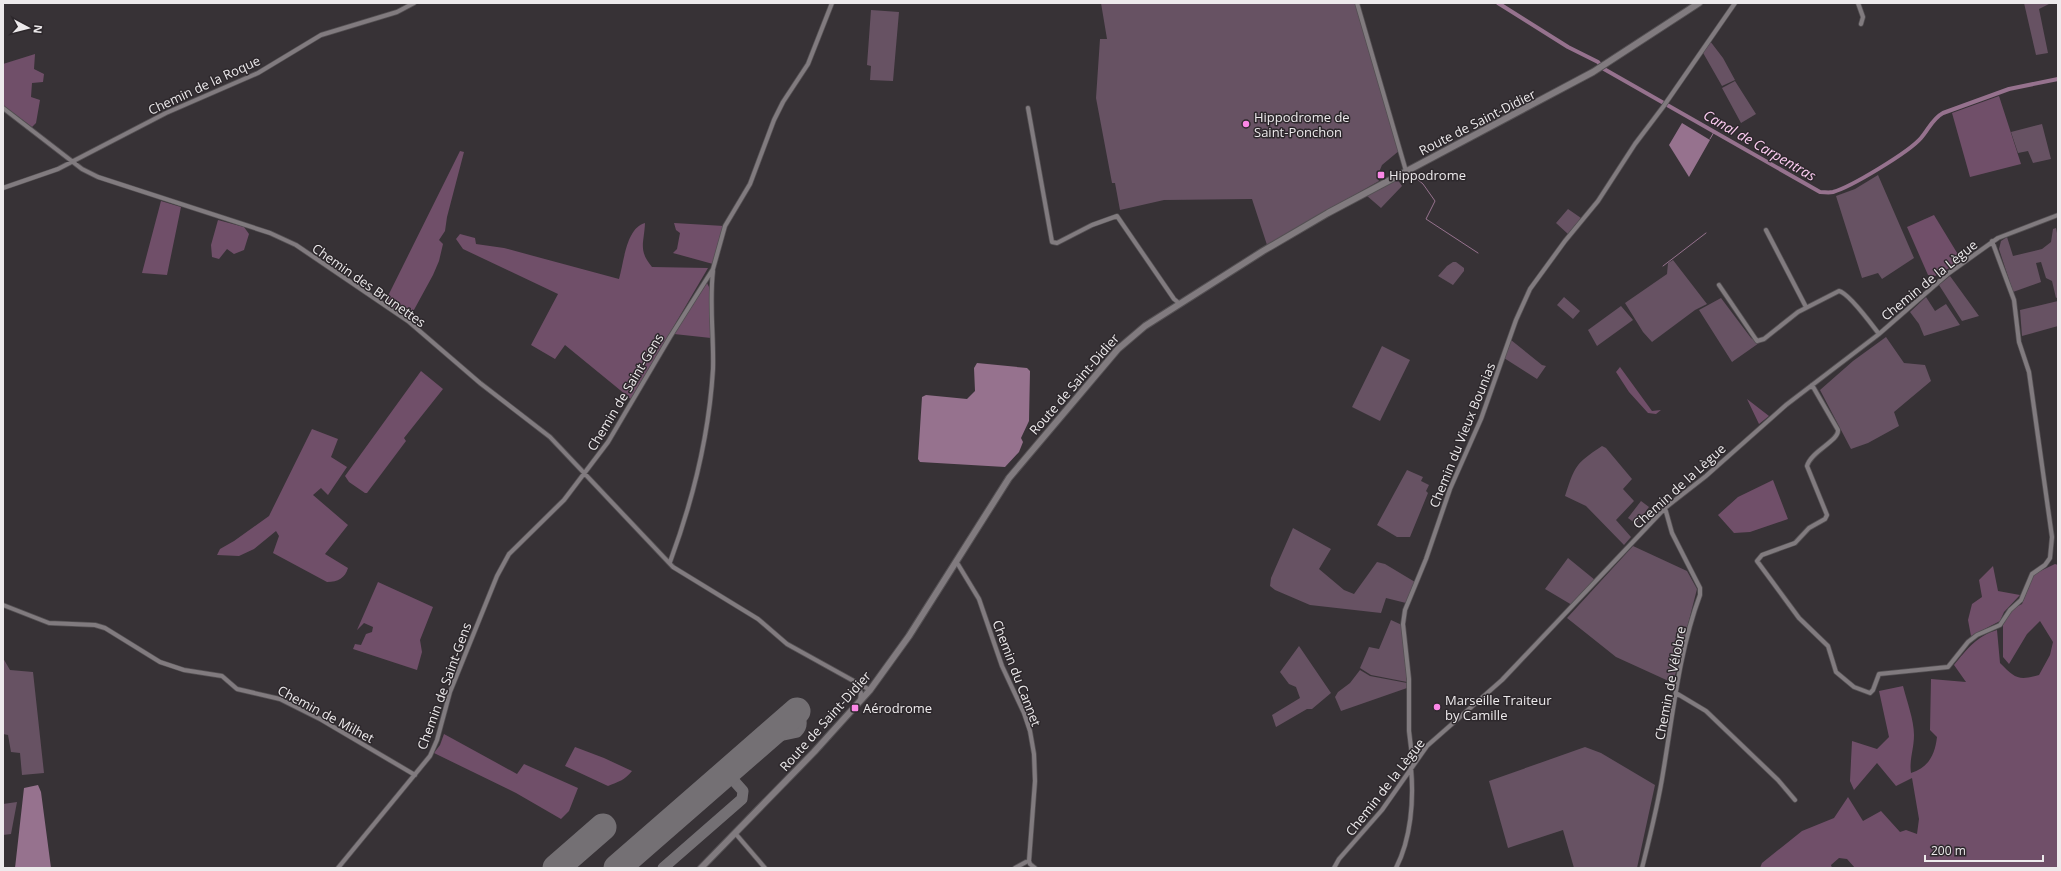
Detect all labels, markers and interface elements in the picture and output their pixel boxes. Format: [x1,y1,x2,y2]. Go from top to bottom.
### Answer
north arrow [8,8,48,48]
text: N [30,24,46,35]
street label: Chemin de la Roque [145,51,263,119]
street label: Route de Saint-Didier [1416,84,1539,159]
water label: Canal de Carpentras [1700,105,1820,185]
place label: Hippodrome de Saint-Ponchon [1254,108,1350,141]
marker: Hippodrome de Saint-Ponchon [1241,119,1251,129]
place label: Hippodrome [1389,166,1466,184]
marker: Hippodrome [1376,170,1386,180]
street label: Chemin de la Lègue [1877,236,1981,324]
street label: Chemin des Brunettes [309,239,429,331]
street label: Route de Saint-Didier [1025,329,1123,438]
street label: Chemin de Saint-Gens [583,330,667,454]
street label: Chemin du Vieux Bounias [1425,360,1499,510]
street label: Chemin de la Lègue [1629,439,1729,533]
street label: Chemin du Cannet [988,617,1046,729]
street label: Chemin de Saint-Gens [413,620,475,752]
street label: Chemin de Vélobre [1650,625,1690,741]
street label: Route de Saint-Didier [775,667,875,775]
street label: Chemin de Milhet [275,681,378,747]
place label: Marseille Traiteur by Camille [1445,691,1552,724]
place label: Aérodrome [863,699,932,717]
marker: Marseille Traiteur by Camille [1432,702,1442,712]
marker: Aérodrome [850,703,860,713]
street label: Chemin de la Lègue [1341,735,1429,839]
scale bar [1925,837,2043,863]
text: 200 m [1931,842,1966,859]

